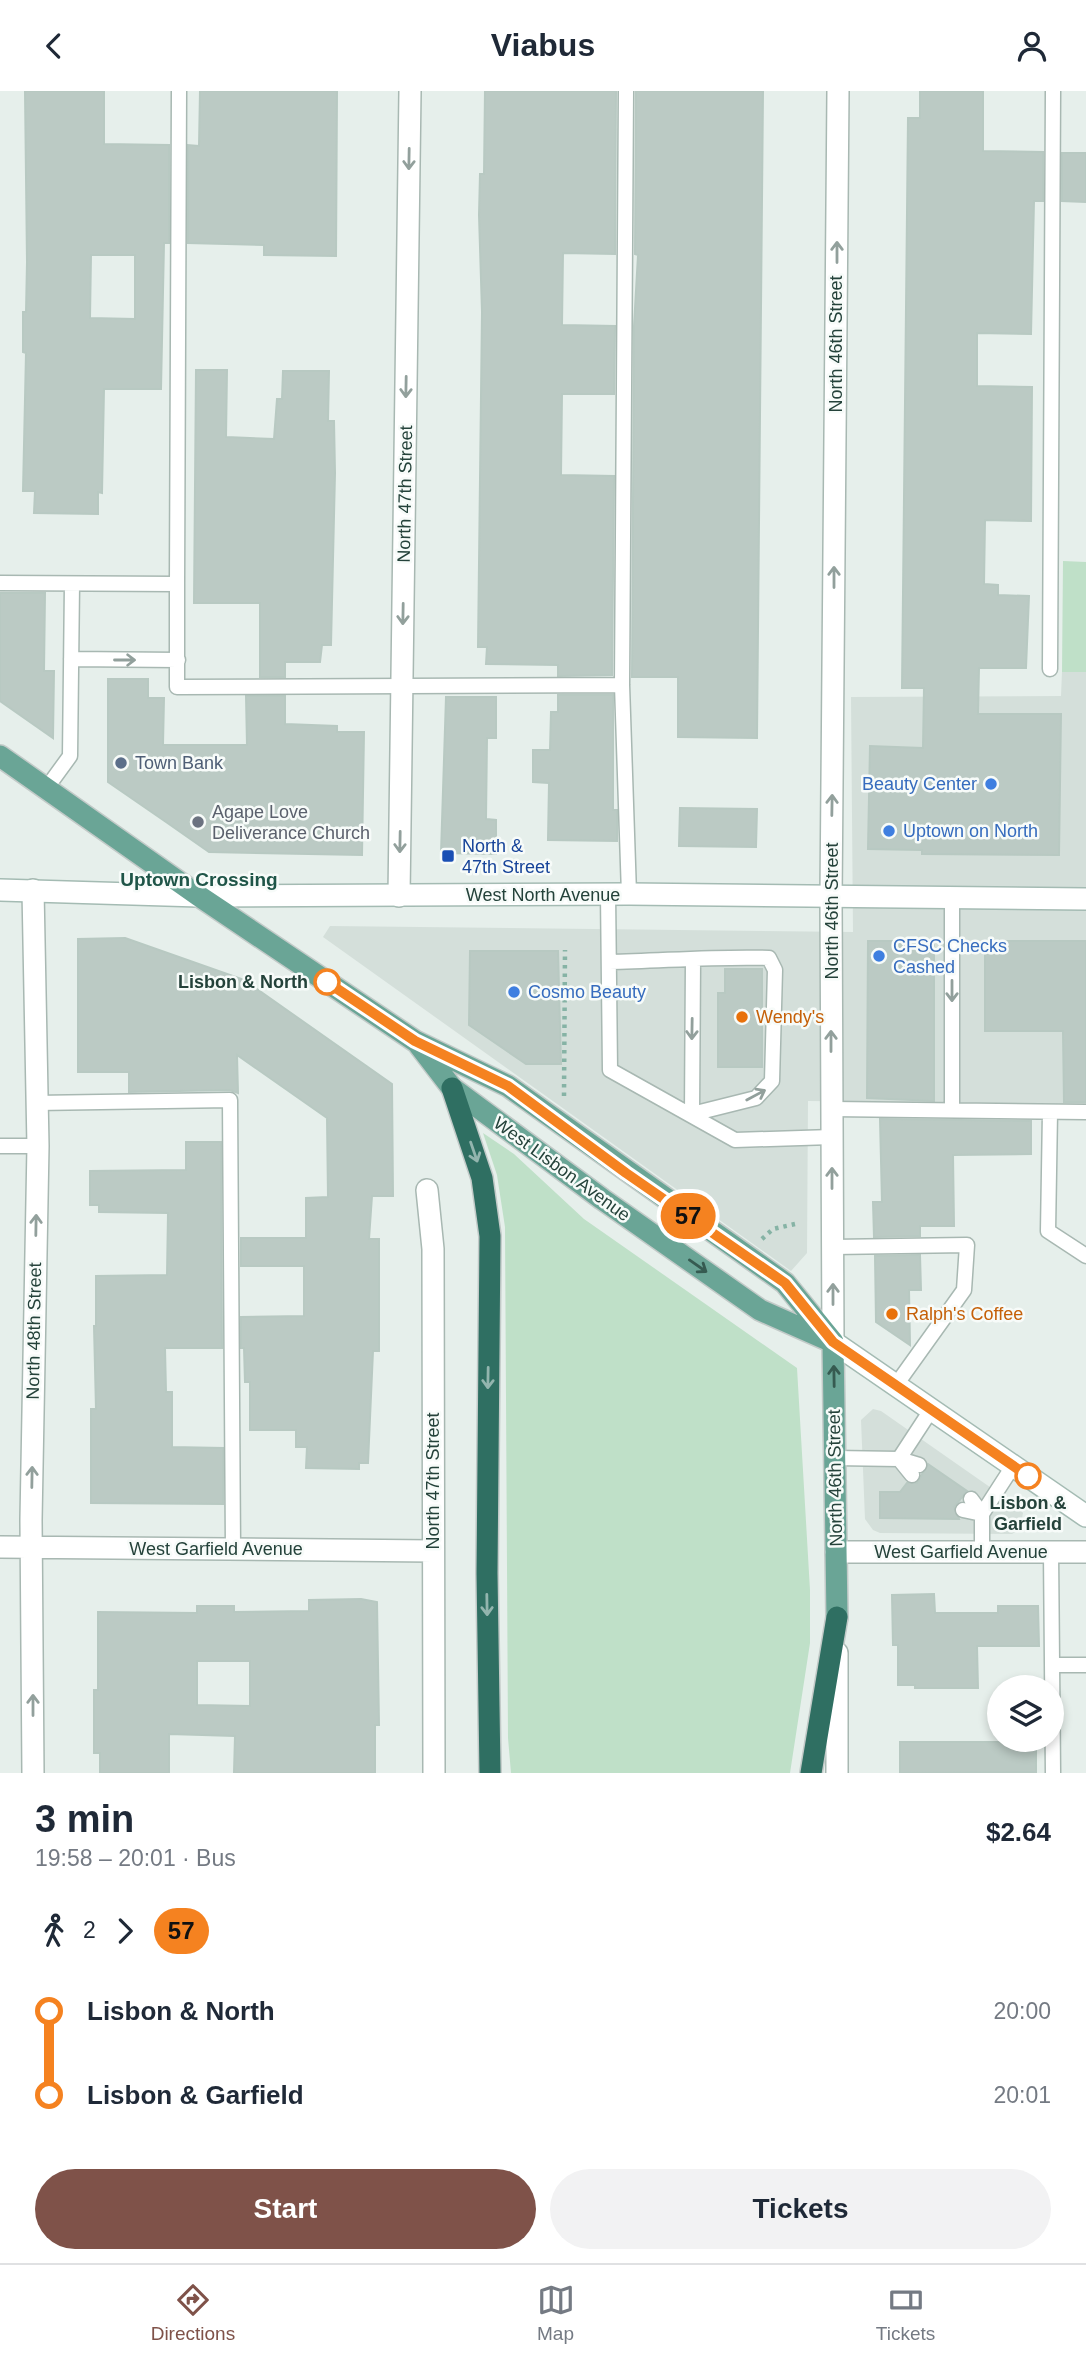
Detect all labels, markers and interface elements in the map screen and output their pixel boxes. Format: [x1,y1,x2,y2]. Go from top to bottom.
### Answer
icon: back [35,27,73,65]
text: Viabus [491,27,595,63]
icon: person [1013,27,1051,65]
one-way arrow [403,147,416,170]
one-way arrow [830,241,844,264]
street label: North 46th Street [826,275,846,413]
one-way arrow [399,375,413,398]
street label: North 47th Street [394,425,416,563]
one-way arrow [827,566,841,589]
one-way arrow [396,602,410,625]
one-way arrow [113,653,136,667]
place label: Town Bank [135,753,224,773]
marker: Town Bank [113,755,129,771]
place label: Beauty Center [862,774,977,794]
marker: Beauty Center [983,776,999,792]
one-way arrow [825,794,839,817]
place label: Agape Love Deliverance Church [212,802,370,843]
marker: Agape Love Deliverance Church [190,814,206,830]
place label: Uptown on North [903,821,1038,841]
marker: Uptown on North [881,823,897,839]
one-way arrow [393,830,406,853]
place label: North & 47th Street [462,836,550,877]
street label: North 46th Street [822,842,842,980]
marker: North & 47th Street [440,848,456,864]
district label: Uptown Crossing [120,869,278,890]
street label: West North Avenue [466,885,620,905]
place label: CFSC Checks Cashed [893,936,1007,977]
marker: CFSC Checks Cashed [871,948,887,964]
marker: Lisbon & North [314,969,340,995]
place label: Lisbon & North [178,972,308,992]
one-way arrow [945,980,959,1003]
place label: Cosmo Beauty [528,982,646,1002]
marker: Cosmo Beauty [506,984,522,1000]
place label: Wendy's [756,1007,824,1027]
marker: Wendy's [734,1009,750,1025]
one-way arrow [686,1018,699,1041]
one-way arrow [824,1029,838,1052]
one-way arrow [746,1087,766,1101]
street label: West Lisbon Avenue [490,1113,634,1225]
one-way arrow [469,1141,481,1163]
one-way arrow [825,1167,839,1190]
line badge: 57 [656,1193,720,1239]
text: 57 [675,1202,701,1229]
one-way arrow [30,1214,43,1237]
one-way arrow [688,1259,707,1273]
street label: North 48th Street [23,1262,45,1400]
one-way arrow [826,1283,840,1306]
place label: Ralph's Coffee [906,1304,1023,1324]
marker: Ralph's Coffee [884,1306,900,1322]
one-way arrow [827,1364,841,1387]
one-way arrow [482,1366,495,1389]
street label: North 46th Street [824,1409,846,1547]
street label: North 47th Street [423,1412,443,1550]
marker: Lisbon & Garfield [1015,1463,1041,1489]
one-way arrow [25,1466,38,1489]
place label: Lisbon & Garfield [990,1493,1067,1534]
street label: West Garfield Avenue [129,1539,303,1559]
street label: West Garfield Avenue [874,1542,1048,1562]
one-way arrow [480,1594,494,1617]
map controls [987,1675,1064,1752]
button: layers [987,1675,1064,1752]
one-way arrow [26,1694,40,1717]
text: 3 min [35,1798,134,1840]
text: $2.64 [986,1817,1051,1847]
text: 19:58 – 20:01 · Bus [35,1845,236,1871]
icon: walk [35,1912,73,1950]
icon: forward [106,1912,144,1950]
text: 2 [83,1917,96,1943]
text: 57 [168,1917,195,1944]
text: Lisbon & North [87,1996,275,2026]
text: 20:00 [993,1998,1051,2024]
text: Lisbon & Garfield [87,2080,304,2110]
text: 20:01 [993,2082,1051,2108]
button: Start [35,2169,536,2249]
button: Tickets [550,2169,1051,2249]
tab: Directions [151,2281,235,2345]
tab: Map [537,2281,575,2345]
tab: Tickets [876,2281,935,2345]

